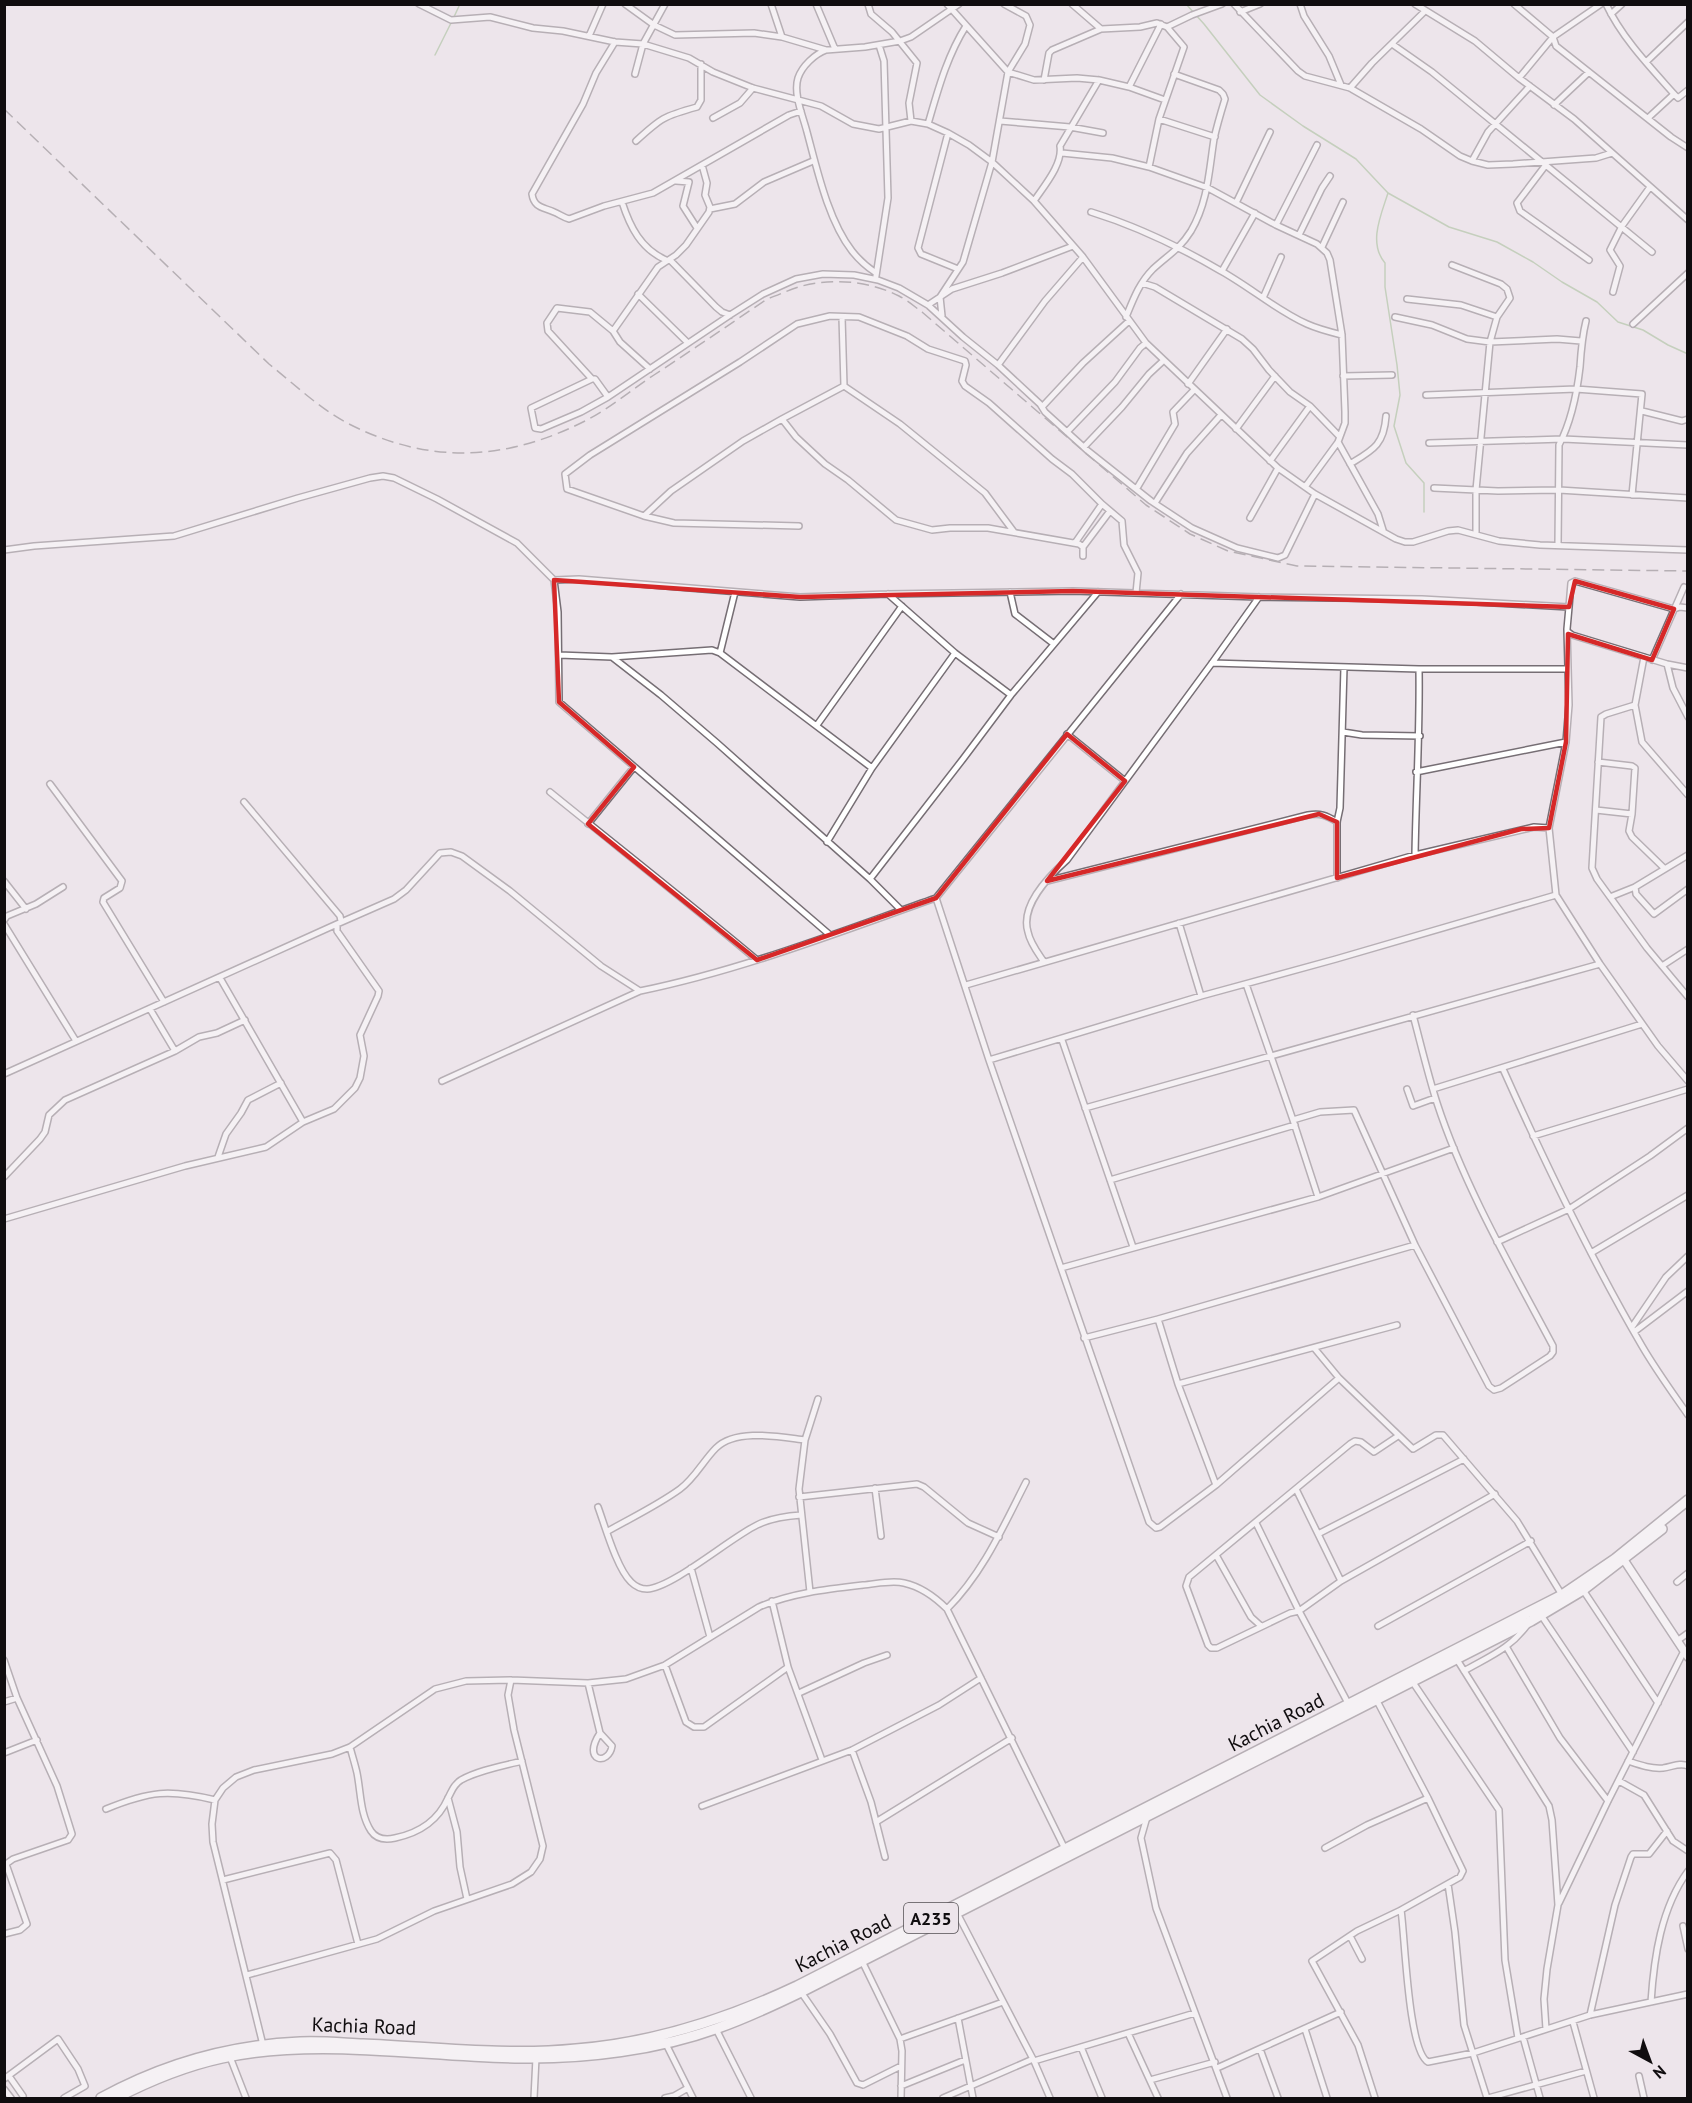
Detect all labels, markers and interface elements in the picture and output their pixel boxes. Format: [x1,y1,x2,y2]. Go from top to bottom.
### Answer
street label: Kachia Road [1224,1687,1328,1757]
road number: A235 [904,1903,958,1933]
street label: Kachia Road [791,1908,895,1978]
street label: Kachia Road [311,2011,417,2041]
north arrow [1620,2031,1680,2091]
text: N [1649,2061,1670,2083]

